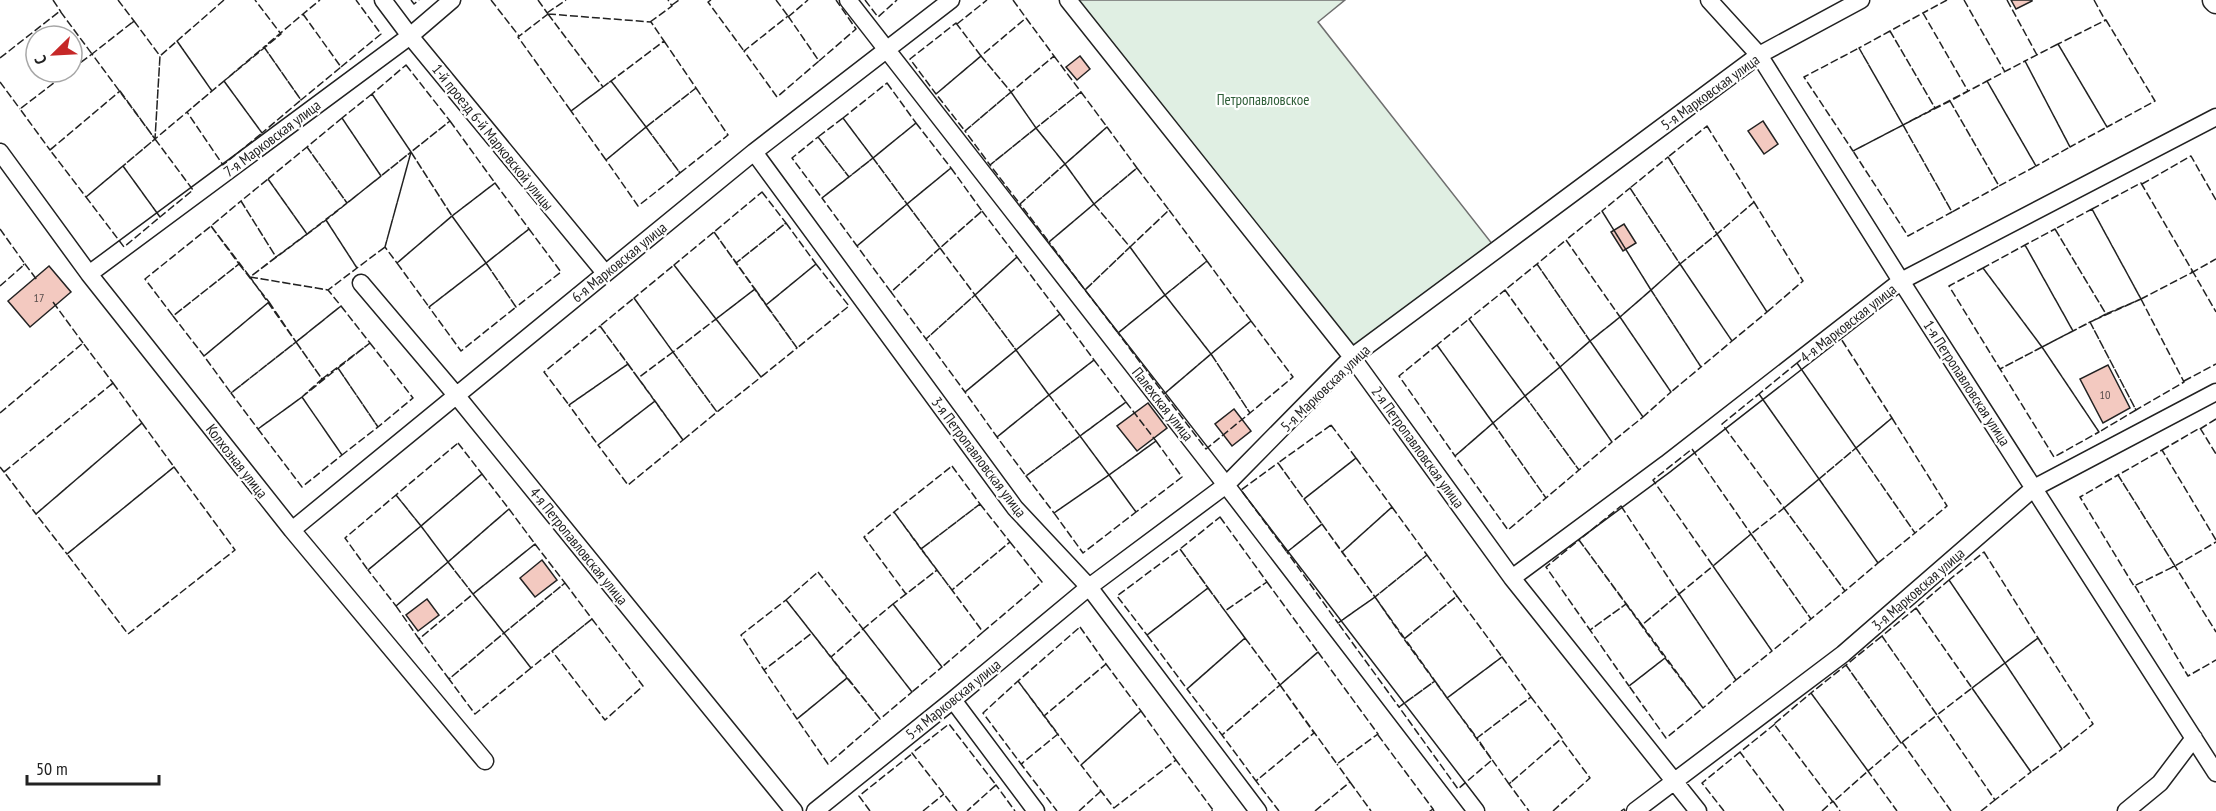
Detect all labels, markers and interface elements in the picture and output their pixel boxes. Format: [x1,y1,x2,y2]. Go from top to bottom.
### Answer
north arrow [24,24,84,84]
street label: 5-я Марковская улица [1657,50,1763,134]
text: С [29,52,51,68]
street label: 1-й проезд 6-й Марковской улицы [428,60,558,214]
park label: Петропавловское [1217,90,1309,109]
street label: 7-я Марковская улица [220,95,324,181]
street label: 6-я Марковская улица [567,218,671,306]
street label: 4-я Марковская улица [1796,279,1900,367]
house number: 17 [34,290,44,305]
street label: 1-я Петропавловская улица [1919,317,2015,449]
street label: 5-я Марковская улица [1276,340,1374,436]
street label: Палехская улица [1128,363,1198,445]
street label: 2-я Петропавловская улица [1367,382,1469,512]
house number: 10 [2100,387,2110,402]
street label: 3-я Петропавловская улица [927,393,1031,521]
street label: Колхозная улица [202,420,272,502]
street label: 4-я Петропавловская улица [526,483,632,609]
street label: 3-я Марковская улица [1868,543,1968,635]
street label: 5-я Марковская улица [901,655,1005,743]
scale bar [27,748,159,786]
text: 50 m [36,757,68,780]

